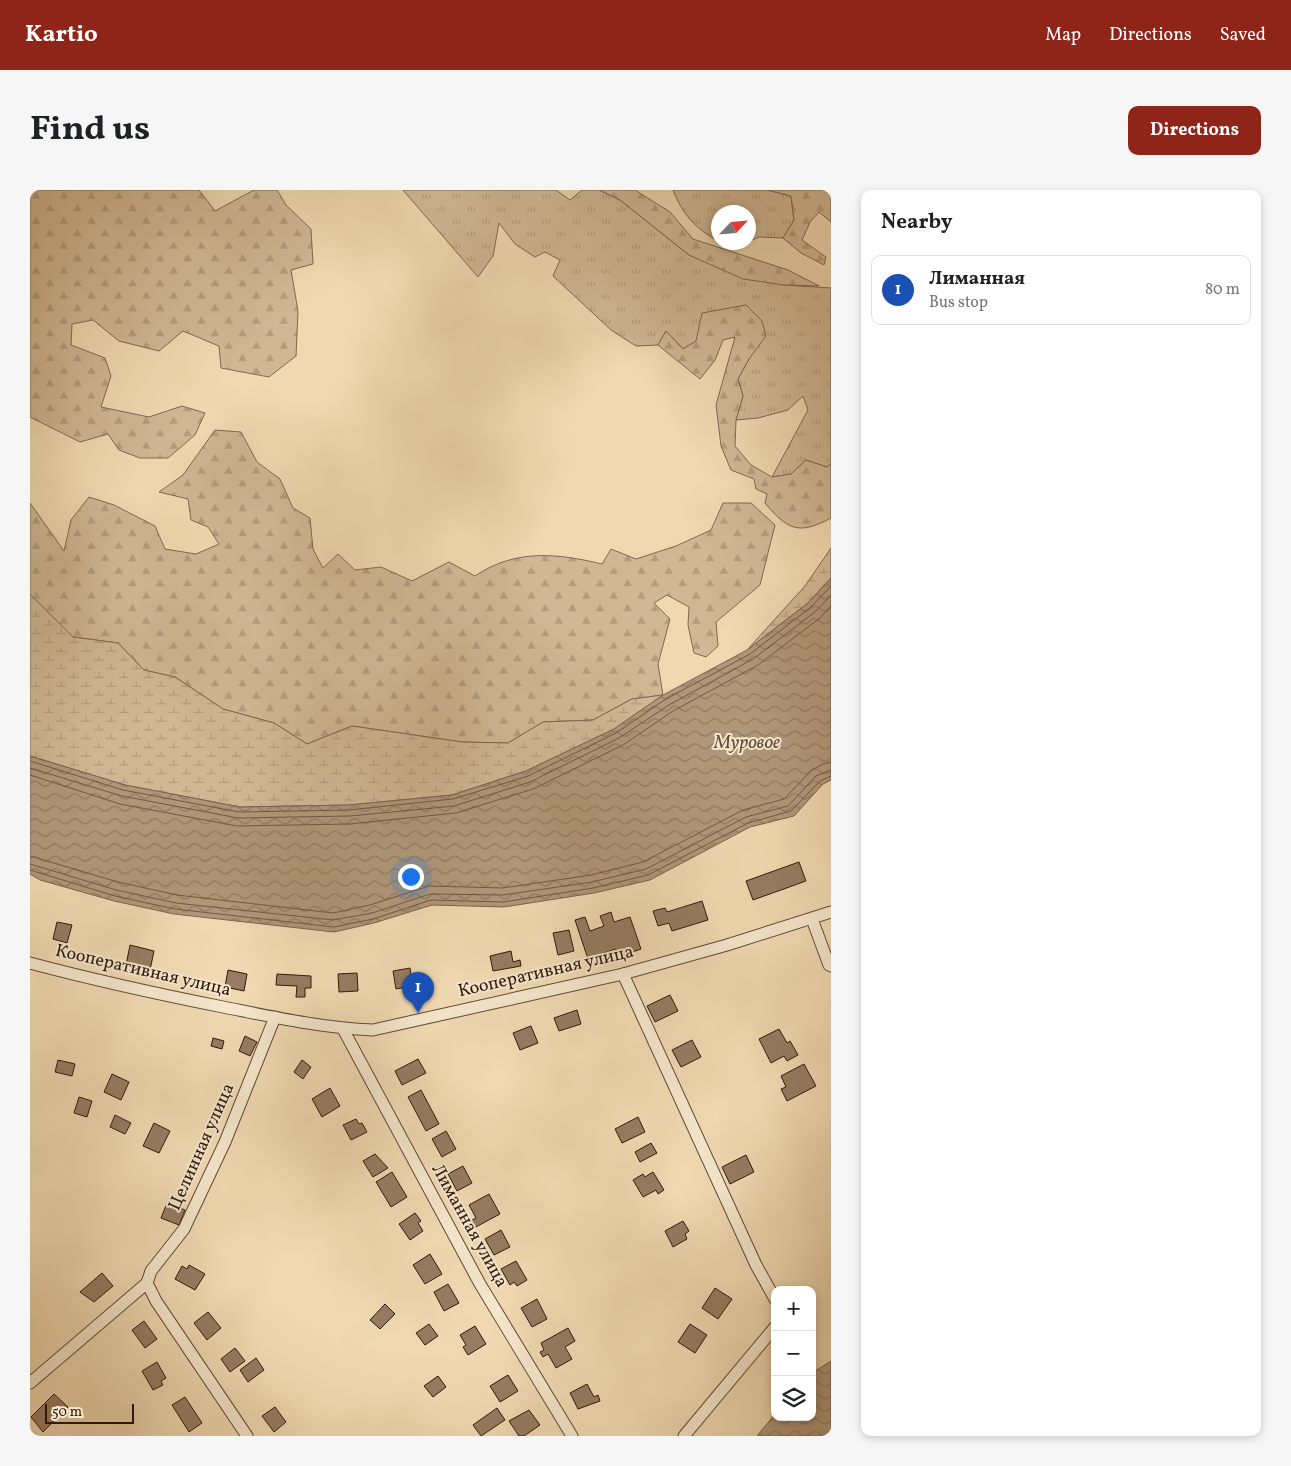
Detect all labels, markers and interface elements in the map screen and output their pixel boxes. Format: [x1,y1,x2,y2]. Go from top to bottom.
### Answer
text: Kartio [25,18,98,52]
text: Map [1045,23,1081,48]
text: Directions [1109,23,1192,48]
text: Saved [1220,23,1266,48]
text: Find us [30,106,150,154]
button: Directions [1128,106,1261,155]
north arrow [711,205,756,250]
text: Nearby [881,208,952,237]
text: Лиманная [929,266,1025,292]
text: 1 [895,279,901,301]
text: 80 m [1205,279,1240,301]
text: Bus stop [929,292,988,314]
water label: Муровое [713,730,780,756]
your location [398,864,424,890]
street label: Кооперативная улица [53,939,233,1003]
street label: Кооперативная улица [456,940,636,1004]
pin: 1 [402,972,434,1013]
street label: Целинная улица [163,1079,241,1215]
street label: Лиманная улица [425,1160,513,1292]
map controls [771,1286,816,1421]
button: + [771,1286,816,1331]
button: − [771,1331,816,1376]
button: layers [771,1376,816,1421]
scale bar [45,1401,134,1424]
text: 50 m [52,1403,82,1422]

